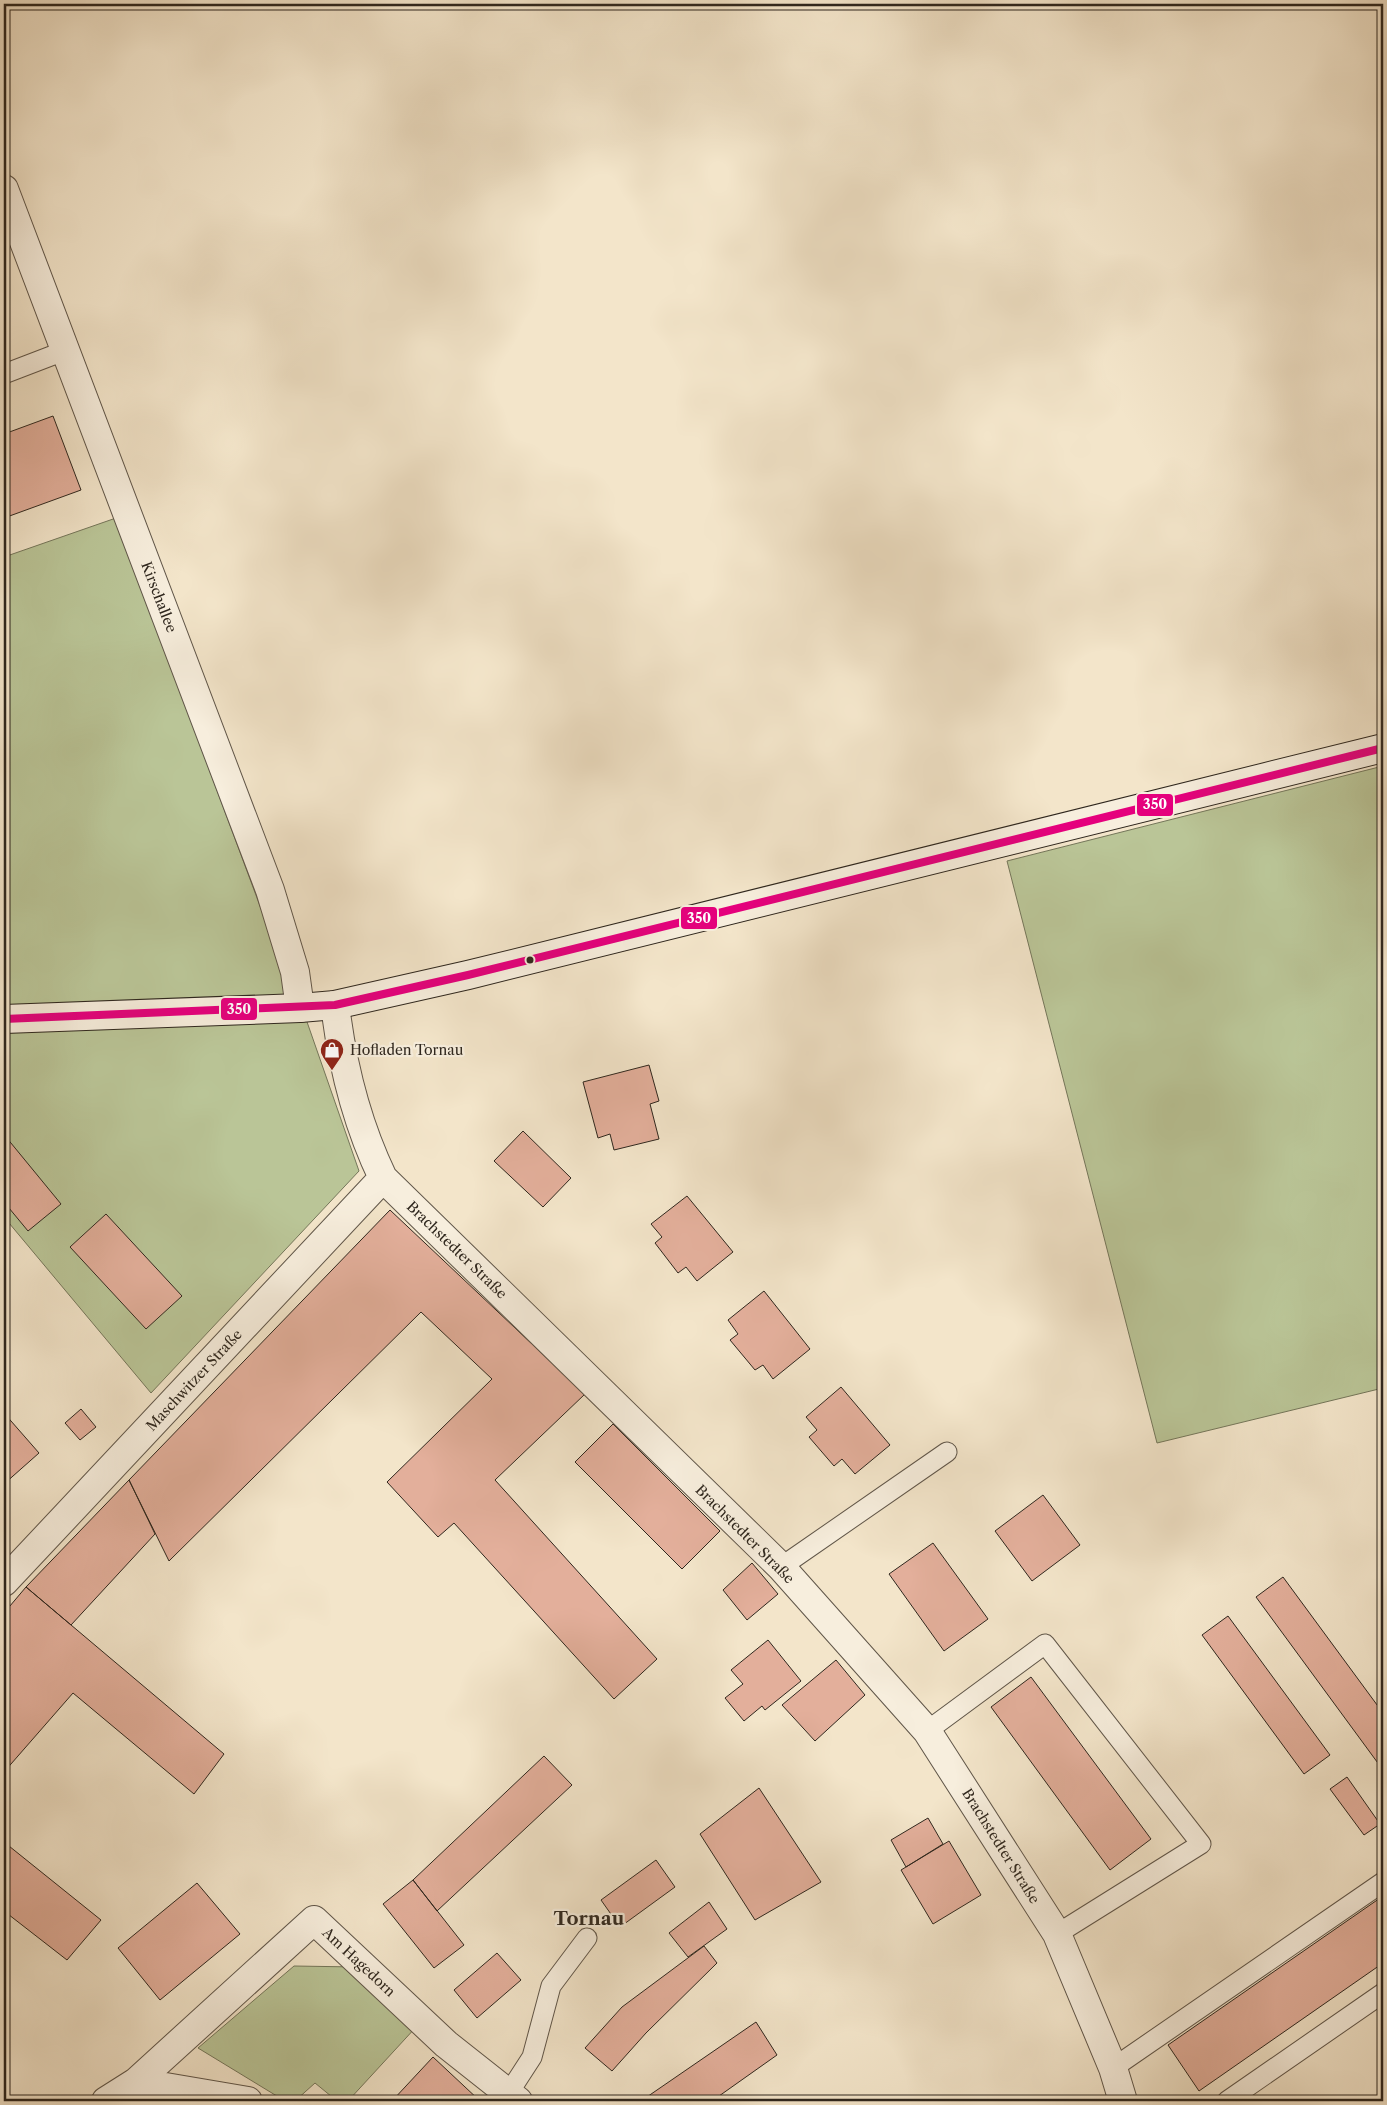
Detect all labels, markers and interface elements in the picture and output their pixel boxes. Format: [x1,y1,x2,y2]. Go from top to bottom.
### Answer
street label: Kirschallee [137,559,181,635]
line badge: 350 [1136,793,1174,817]
text: 350 [1143,795,1167,813]
line badge: 350 [680,906,718,930]
text: 350 [687,909,711,927]
unlabelled marker [525,955,535,965]
line badge: 350 [220,997,258,1021]
text: 350 [227,1000,251,1018]
shop icon: Hofladen Tornau [319,1037,345,1071]
place label: Hofladen Tornau [350,1041,464,1059]
street label: Brachstedter Straße [403,1197,511,1303]
street label: Maschwitzer Straße [142,1325,246,1435]
street label: Brachstedter Straße [692,1481,798,1587]
street label: Brachstedter Straße [958,1785,1044,1907]
district label: Tornau [554,1907,625,1930]
street label: Am Hagedorn [318,1923,399,2001]

